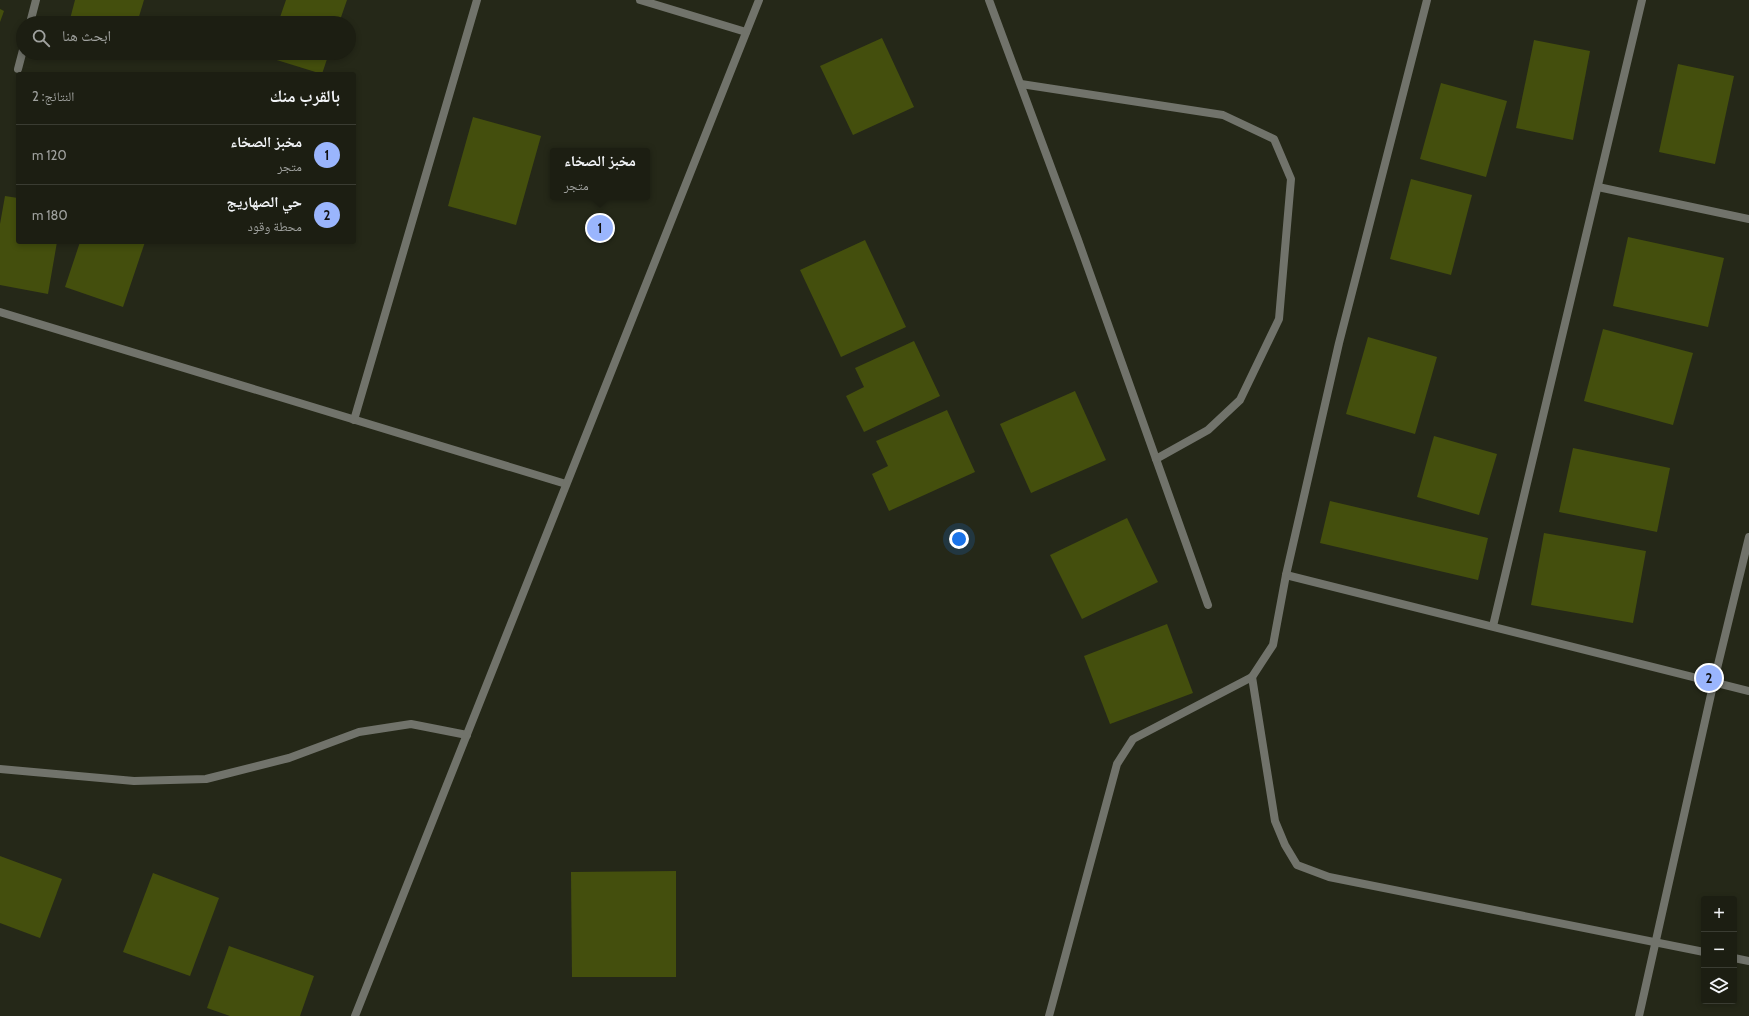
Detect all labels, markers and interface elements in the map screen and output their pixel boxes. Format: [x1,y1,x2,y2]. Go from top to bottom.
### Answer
search box [16,16,356,60]
icon: search [30,27,52,49]
text: ابحث هنا [62,27,111,45]
text: بالقرب منك [270,86,340,106]
text: النتائج: 2 [32,88,74,104]
text: مخبز الصخاء [230,133,302,151]
text: 120 m [32,147,66,163]
text: 1 [325,147,329,163]
popup [550,148,650,200]
text: مخبز الصخاء [564,152,636,170]
text: متجر [277,158,302,174]
text: متجر [564,177,589,193]
text: حي الصهاريج [226,193,302,211]
text: 180 m [32,207,68,223]
text: 2 [324,207,330,223]
pin: 1 [587,213,613,243]
text: محطة وقود [247,218,302,234]
your location [949,529,969,549]
pin: 2 [1696,663,1722,693]
map controls [1701,896,1737,1004]
button: + [1701,896,1737,932]
button: − [1701,932,1737,968]
button: layers [1701,968,1737,1004]

